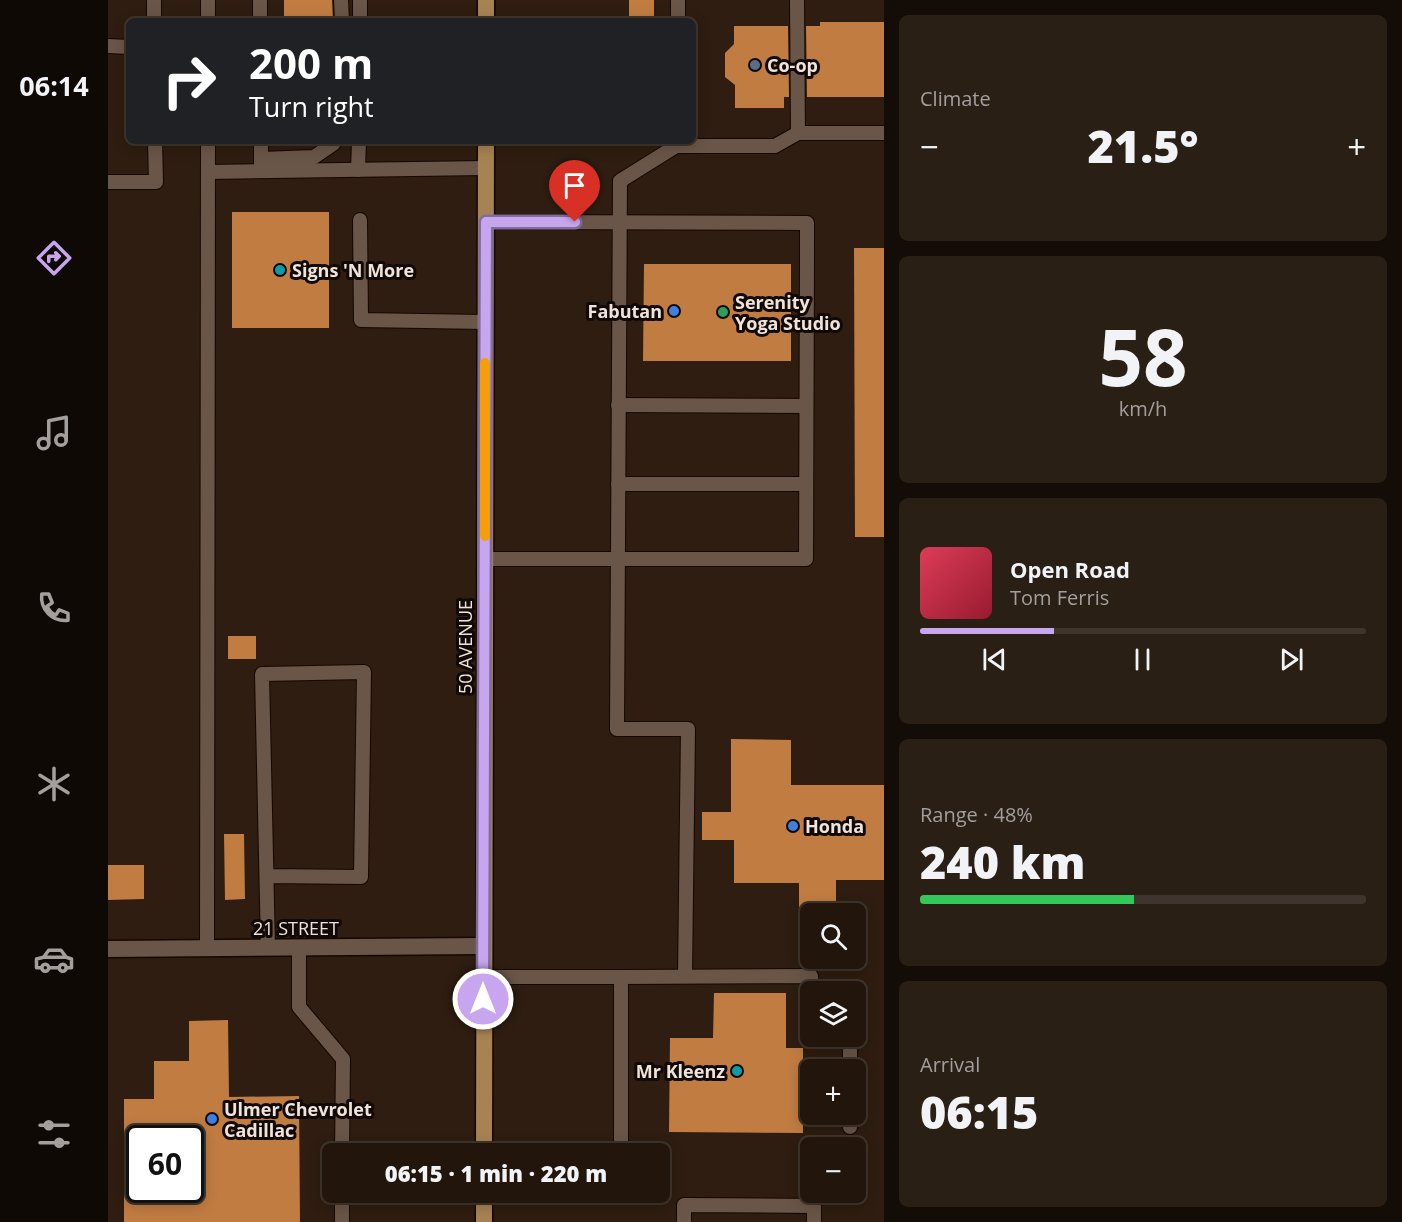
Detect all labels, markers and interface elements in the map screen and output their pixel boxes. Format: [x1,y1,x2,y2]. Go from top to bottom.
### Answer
text: 200 m [249,34,373,91]
icon: right [150,42,228,120]
place label: Co-op [767,53,818,77]
marker: Co-op [748,58,762,72]
text: 06:14 [19,67,89,104]
text: Climate [920,85,991,112]
text: Turn right [249,88,374,125]
text: 21.5° [1087,115,1199,176]
text: − [920,124,939,169]
text: + [1347,124,1366,169]
pin [549,160,600,222]
icon: arrive [558,169,591,202]
icon: directions [33,237,75,279]
place label: Signs 'N More [292,258,414,282]
marker: Signs 'N More [273,263,287,277]
place label: Serenity Yoga Studio [735,290,841,335]
place label: Fabutan [588,299,662,323]
text: 58 [1098,303,1188,409]
marker: Fabutan [667,304,681,318]
marker: Serenity Yoga Studio [716,305,730,319]
text: km/h [1119,395,1167,422]
icon: music [33,412,75,454]
text: Open Road [1010,554,1130,584]
text: Tom Ferris [1010,584,1109,611]
icon: phone [33,587,75,629]
street label: 50 AVENUE [453,600,477,694]
icon: previous [978,643,1011,676]
icon: pause [1126,643,1159,676]
icon: next [1275,643,1308,676]
icon: climate [33,763,75,805]
text: Range · 48% [920,801,1033,828]
place label: Honda [805,814,864,838]
marker: Honda [786,819,800,833]
text: 240 km [920,831,1085,892]
map controls [800,903,866,1203]
button: search [800,903,866,969]
street label: 21 STREET [253,916,339,940]
icon: car [33,938,75,980]
position arrow [451,967,515,1031]
button: layers [800,981,866,1047]
text: Arrival [920,1051,980,1078]
place label: Mr Kleenz [636,1059,725,1083]
button: + [800,1059,866,1125]
marker: Mr Kleenz [730,1064,744,1078]
text: 06:15 [920,1081,1038,1142]
place label: Ulmer Chevrolet Cadillac [224,1097,372,1142]
marker: Ulmer Chevrolet Cadillac [205,1112,219,1126]
icon: filters [33,1113,75,1155]
speed limit sign: 60 [126,1125,204,1203]
button: − [800,1137,866,1203]
text: 06:15 · 1 min · 220 m [385,1158,607,1188]

